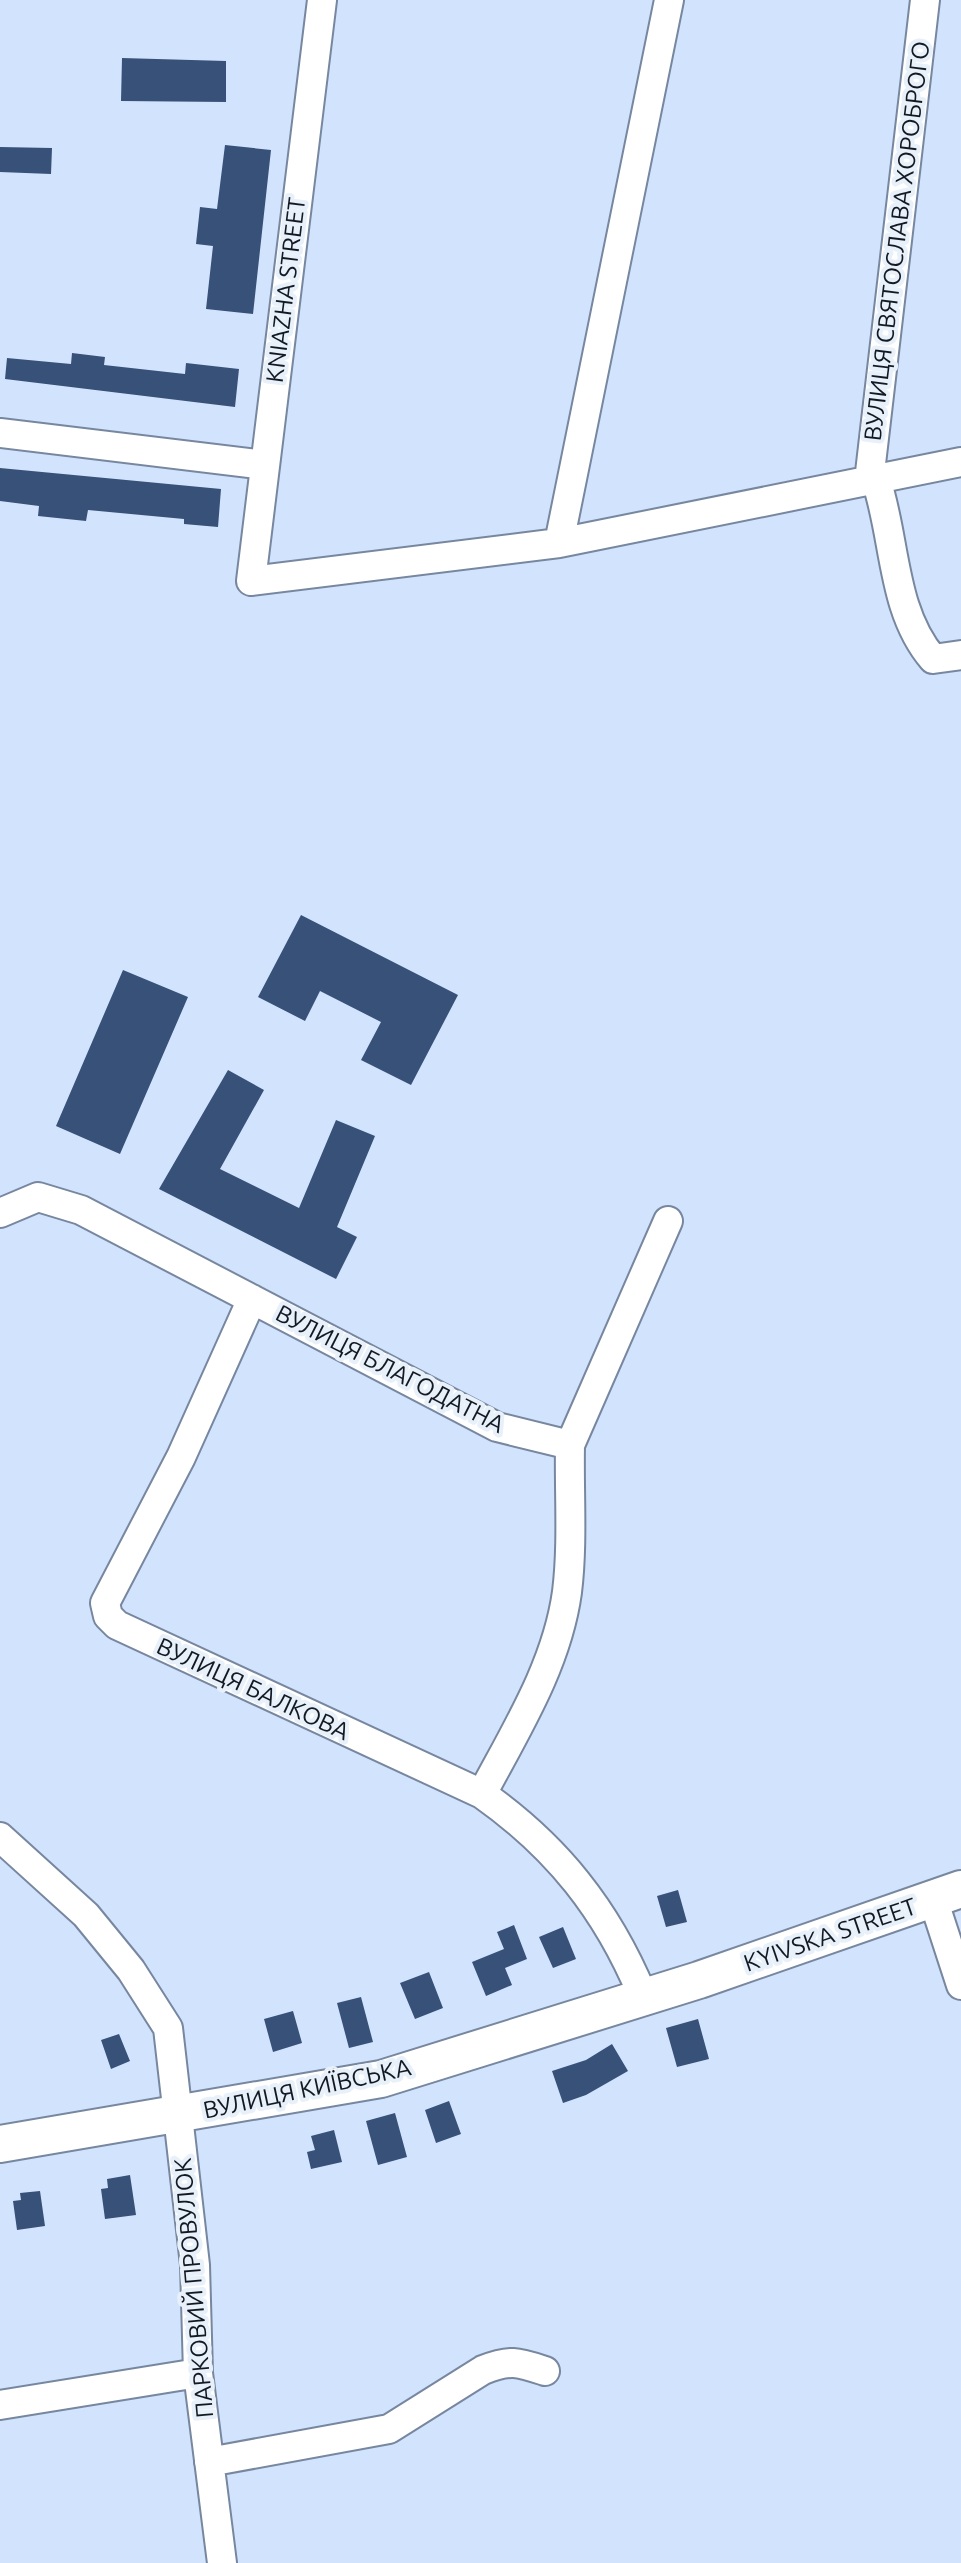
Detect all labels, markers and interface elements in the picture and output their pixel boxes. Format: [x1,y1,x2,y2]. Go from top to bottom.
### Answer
street label: ВУЛИЦЯ СВЯТОСЛАВА ХОРОБРОГО [859,40,934,442]
street label: KNIAZHA STREET [261,196,310,384]
street label: ВУЛИЦЯ БЛАГОДАТНА [272,1299,509,1438]
street label: ВУЛИЦЯ БАЛКОВА [153,1632,354,1745]
street label: KYIVSKA STREET [740,1892,920,1977]
street label: ВУЛИЦЯ КИЇВСЬКА [201,2053,414,2124]
street label: ПАРКОВИЙ ПРОВУЛОК [168,2157,218,2419]

